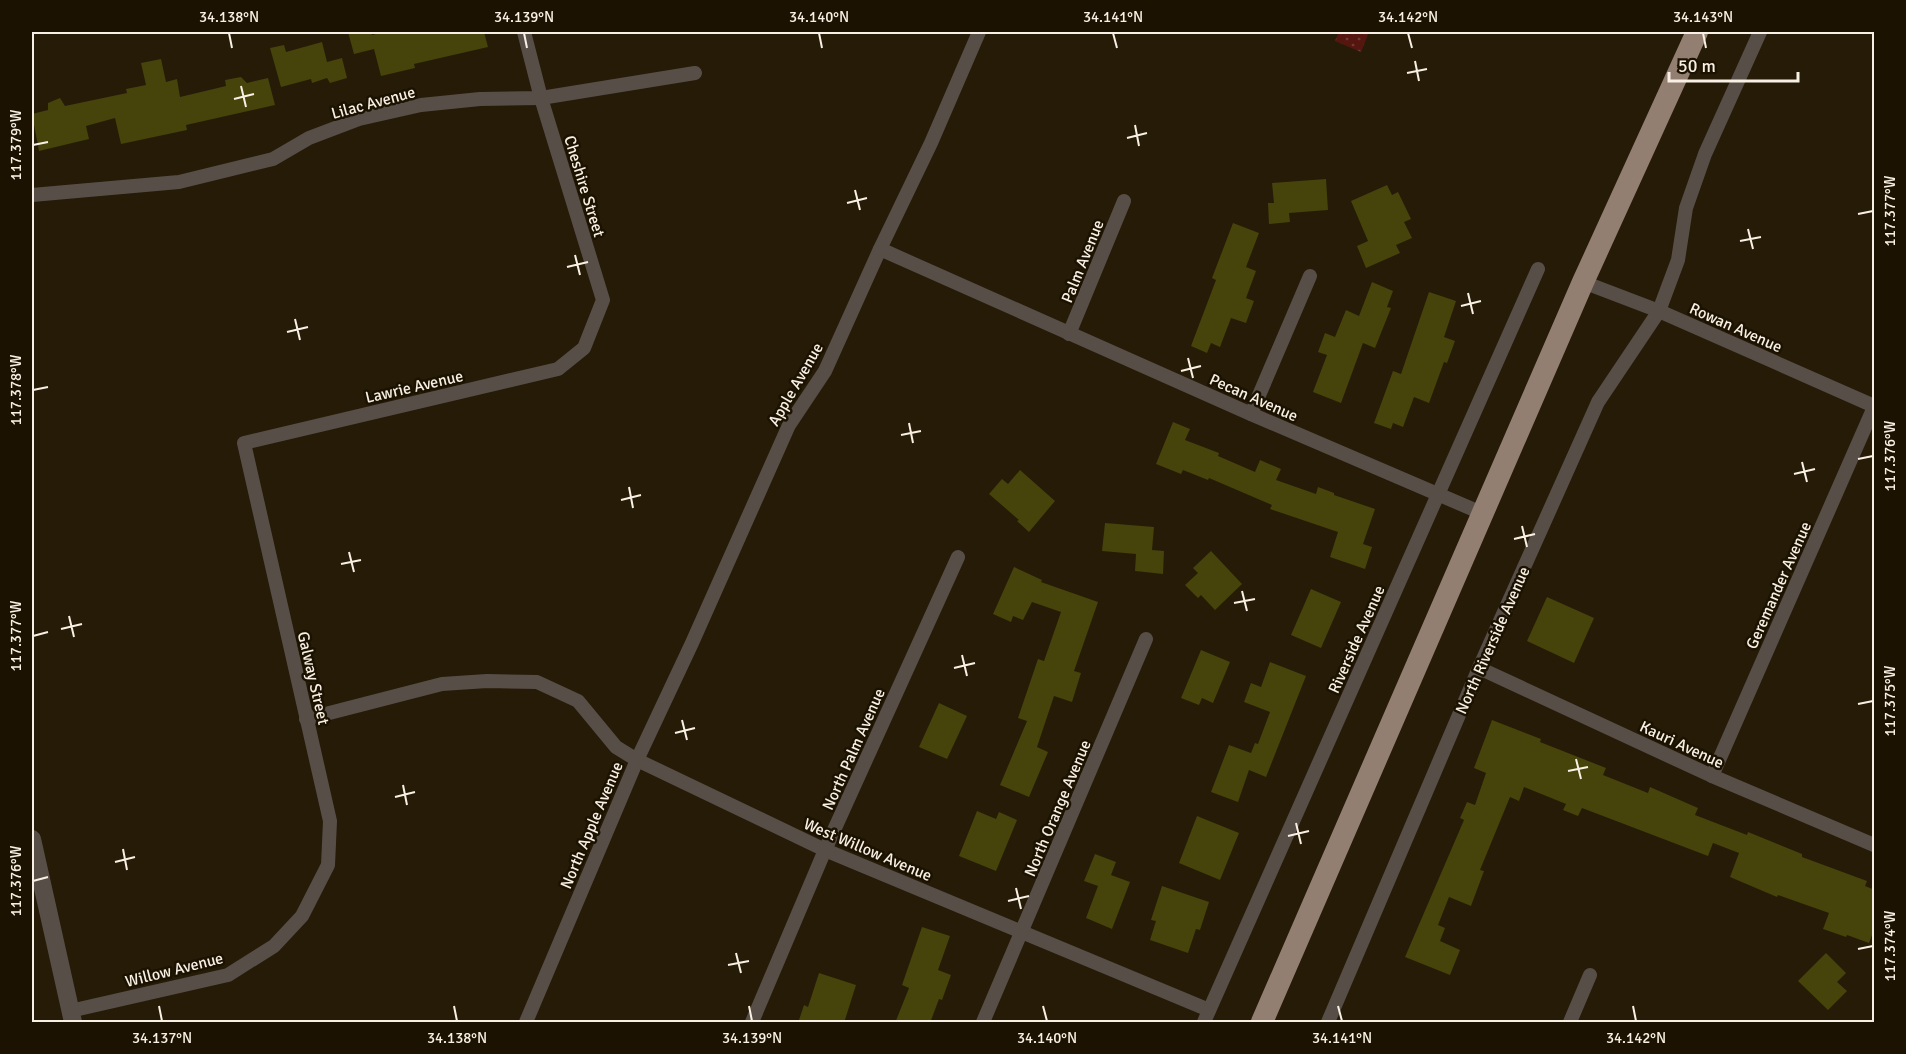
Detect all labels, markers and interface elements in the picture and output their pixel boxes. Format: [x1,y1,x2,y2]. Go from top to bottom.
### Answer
text: 34.138°N [199,8,259,26]
text: 34.139°N [494,8,554,26]
text: 34.140°N [789,8,849,26]
text: 34.141°N [1083,8,1143,26]
text: 34.142°N [1378,8,1438,26]
text: 34.143°N [1673,8,1733,26]
scale bar [1669,45,1798,83]
text: 50 m [1678,55,1716,77]
street label: Lilac Avenue [329,82,418,124]
text: 117.379°W [7,109,25,180]
street label: Cheshire Street [559,133,609,240]
text: 117.377°W [1881,175,1899,246]
street label: Palm Avenue [1057,217,1109,306]
street label: Rowan Avenue [1686,299,1785,357]
street label: Apple Avenue [764,339,828,430]
text: 117.378°W [7,354,25,425]
street label: Lawrie Avenue [363,366,465,408]
street label: Pecan Avenue [1206,370,1301,426]
text: 117.376°W [1881,420,1899,491]
street label: Geremander Avenue [1742,519,1816,652]
street label: North Riverside Avenue [1451,564,1534,717]
street label: Riverside Avenue [1324,582,1390,697]
text: 117.377°W [7,600,25,671]
street label: Galway Street [293,630,334,727]
text: 117.375°W [1881,665,1899,736]
street label: North Palm Avenue [818,685,890,813]
street label: Kauri Avenue [1636,717,1727,773]
street label: North Orange Avenue [1020,737,1096,880]
street label: North Apple Avenue [556,759,628,892]
street label: West Willow Avenue [800,814,935,886]
text: 117.376°W [7,845,25,916]
text: 117.374°W [1881,910,1899,981]
street label: Willow Avenue [123,948,225,992]
text: 34.137°N [132,1029,192,1047]
text: 34.138°N [427,1029,487,1047]
text: 34.139°N [722,1029,782,1047]
text: 34.140°N [1017,1029,1077,1047]
text: 34.141°N [1312,1029,1372,1047]
text: 34.142°N [1606,1029,1666,1047]

